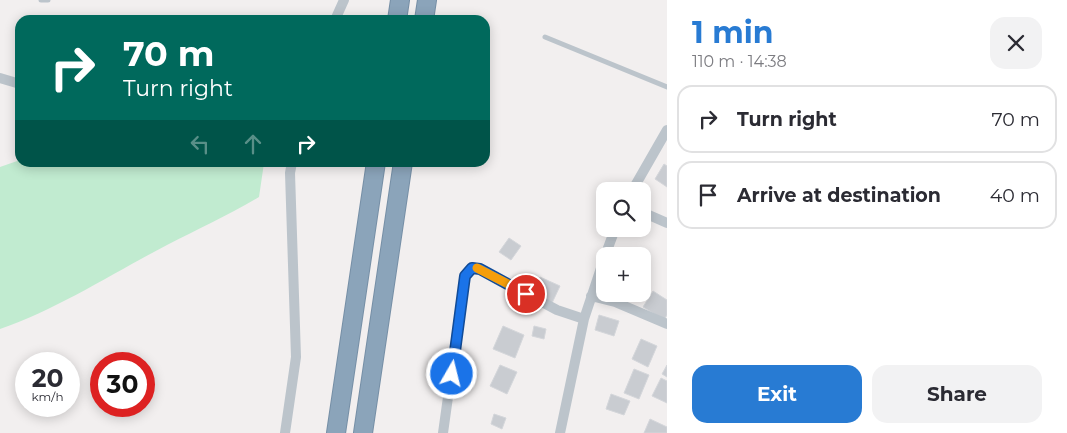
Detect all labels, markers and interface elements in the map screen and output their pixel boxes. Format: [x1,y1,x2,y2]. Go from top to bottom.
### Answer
text: 1 min [692,14,773,51]
button: close [990,17,1042,69]
text: 70 m [123,32,214,75]
icon: right [40,35,105,100]
text: 110 m · 14:38 [692,52,787,71]
text: Turn right [123,75,233,102]
icon: right [694,105,722,133]
text: Turn right [737,108,837,131]
text: 70 m [991,108,1040,131]
icon: left [186,130,214,158]
icon: ahead [239,130,267,158]
icon: right [292,130,320,158]
icon: arrive [694,181,722,209]
map controls [596,182,651,302]
button: search [596,182,651,237]
text: Arrive at destination [737,184,941,207]
text: 40 m [990,184,1040,207]
button: + [596,247,651,302]
pin [505,273,547,315]
icon: arrive [512,280,540,308]
position arrow [425,347,477,399]
speed limit sign: 30 [90,352,155,417]
text: 20 [32,363,63,393]
button: Exit [692,365,862,423]
button: Share [872,365,1042,423]
text: km/h [31,389,64,404]

